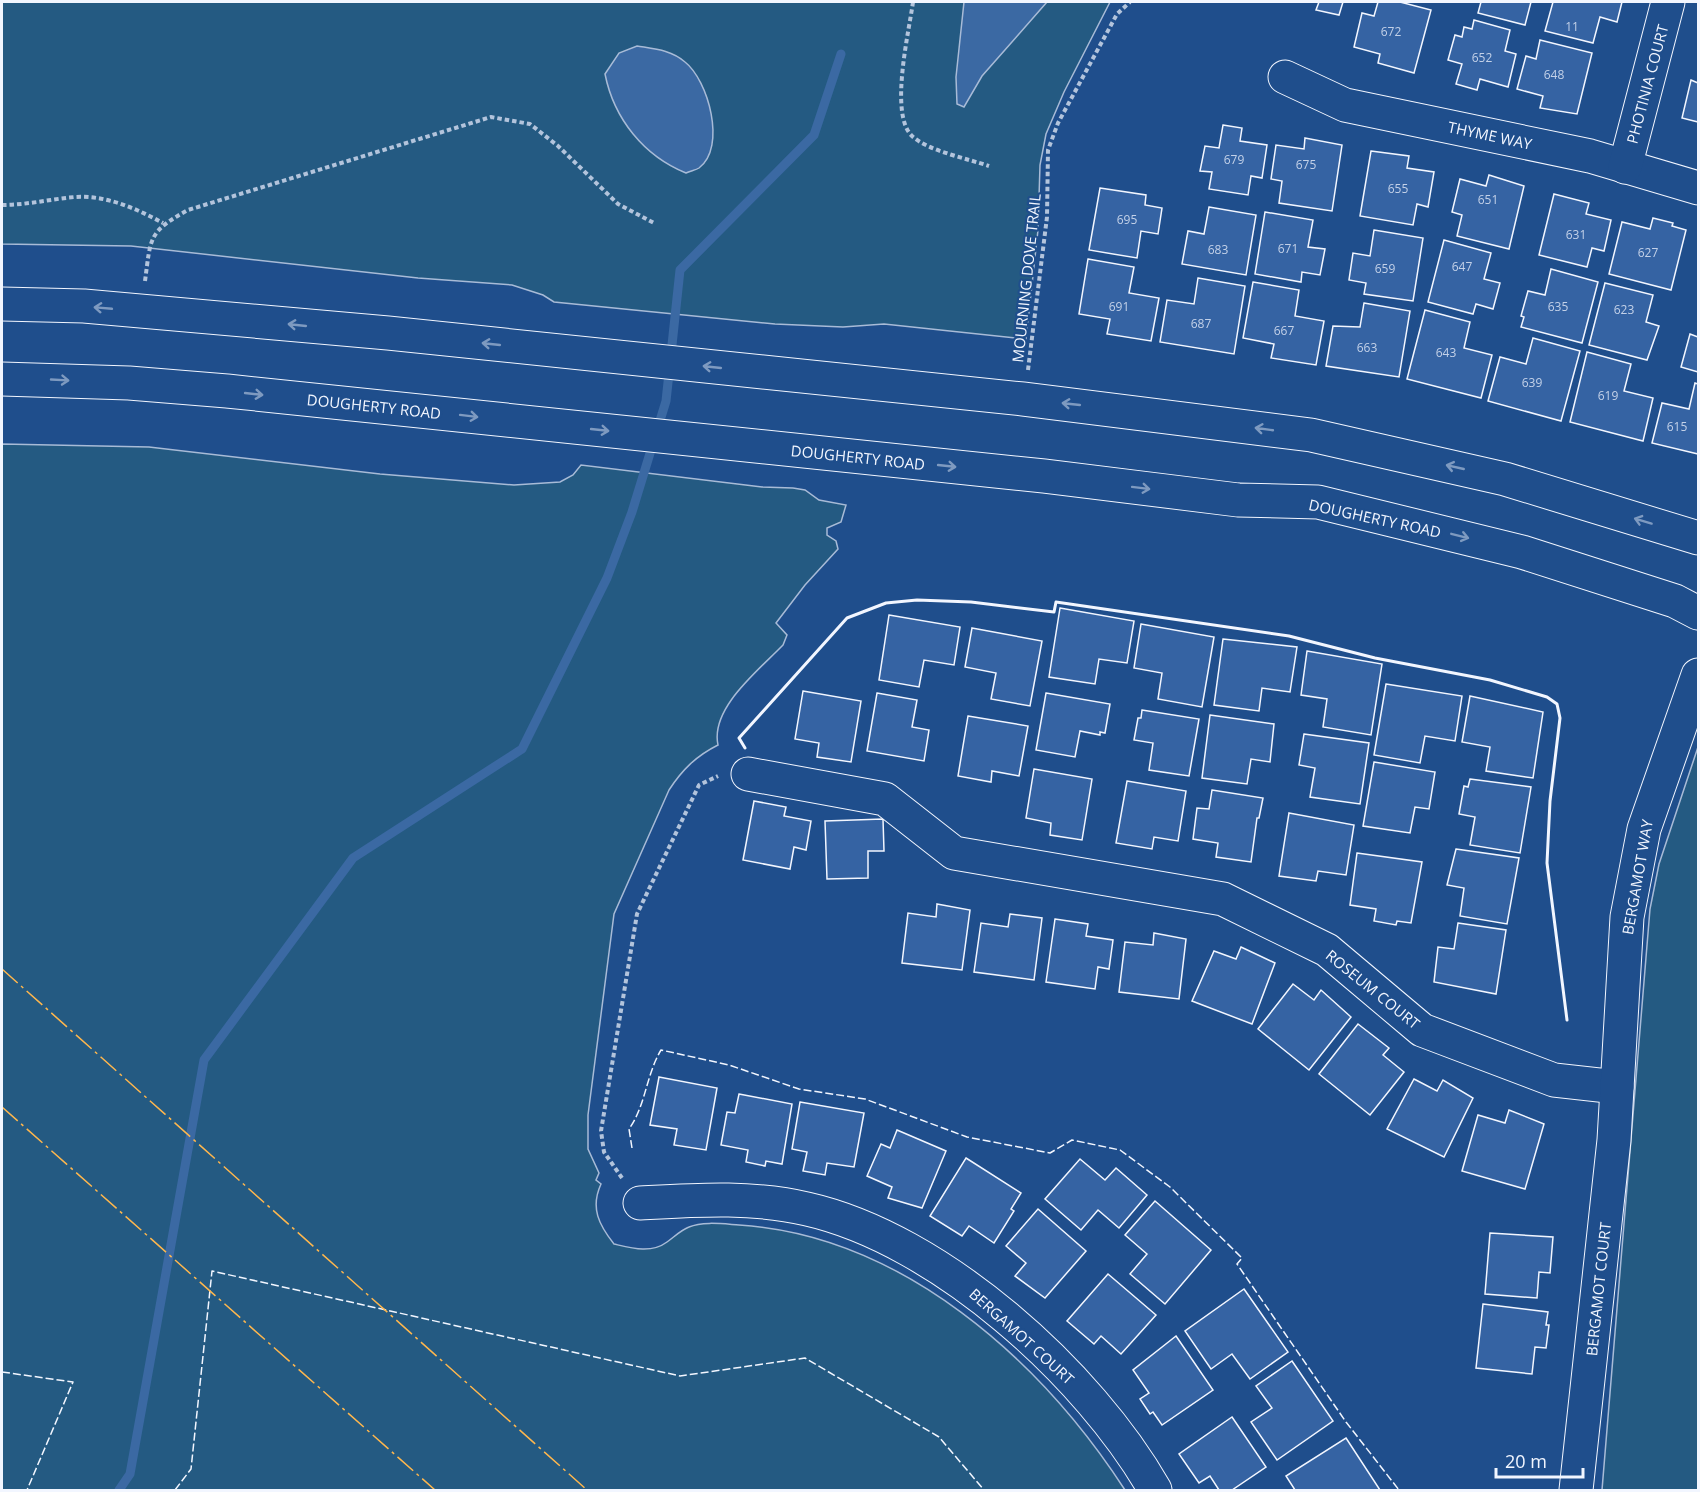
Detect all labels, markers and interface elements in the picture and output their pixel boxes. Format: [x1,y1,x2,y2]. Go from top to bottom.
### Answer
house number: 11 [1565,18,1579,35]
street label: PHOTINIA COURT [1621,21,1673,146]
house number: 672 [1381,23,1401,40]
house number: 652 [1472,49,1492,66]
house number: 648 [1544,66,1564,83]
street label: THYME WAY [1446,116,1534,154]
house number: 679 [1224,151,1244,168]
house number: 675 [1296,156,1316,173]
house number: 655 [1388,180,1408,197]
house number: 651 [1478,191,1498,208]
street label: MOURNING DOVE TRAIL [1007,192,1045,363]
house number: 695 [1117,211,1137,228]
house number: 631 [1566,226,1586,243]
house number: 671 [1278,240,1298,257]
house number: 683 [1208,241,1228,258]
house number: 627 [1638,244,1658,261]
house number: 647 [1452,258,1472,275]
house number: 659 [1375,260,1395,277]
house number: 691 [1109,298,1129,315]
house number: 635 [1548,298,1568,315]
house number: 623 [1614,301,1634,318]
one-way arrow [93,302,113,313]
house number: 687 [1191,315,1211,332]
one-way arrow [288,319,308,330]
house number: 667 [1274,322,1294,339]
one-way arrow [482,338,502,349]
house number: 663 [1357,339,1377,356]
house number: 643 [1436,344,1456,361]
one-way arrow [703,361,723,372]
house number: 639 [1522,374,1542,391]
one-way arrow [49,375,69,386]
house number: 619 [1598,387,1618,404]
one-way arrow [244,389,264,400]
street label: DOUGHERTY ROAD [306,389,442,423]
one-way arrow [1061,398,1081,409]
one-way arrow [459,411,479,422]
house number: 615 [1667,418,1687,435]
one-way arrow [1255,423,1275,434]
one-way arrow [590,425,610,436]
street label: DOUGHERTY ROAD [790,440,926,474]
one-way arrow [937,461,957,472]
one-way arrow [1446,461,1465,473]
one-way arrow [1130,482,1150,493]
street label: DOUGHERTY ROAD [1307,494,1443,542]
one-way arrow [1634,515,1653,526]
one-way arrow [1451,531,1470,543]
street label: BERGAMOT WAY [1617,817,1657,936]
street label: ROSEUM COURT [1322,945,1425,1034]
street label: BERGAMOT COURT [1581,1220,1615,1357]
street label: BERGAMOT COURT [965,1284,1079,1389]
scale bar [1496,1441,1583,1479]
text: 20 m [1505,1449,1547,1473]

